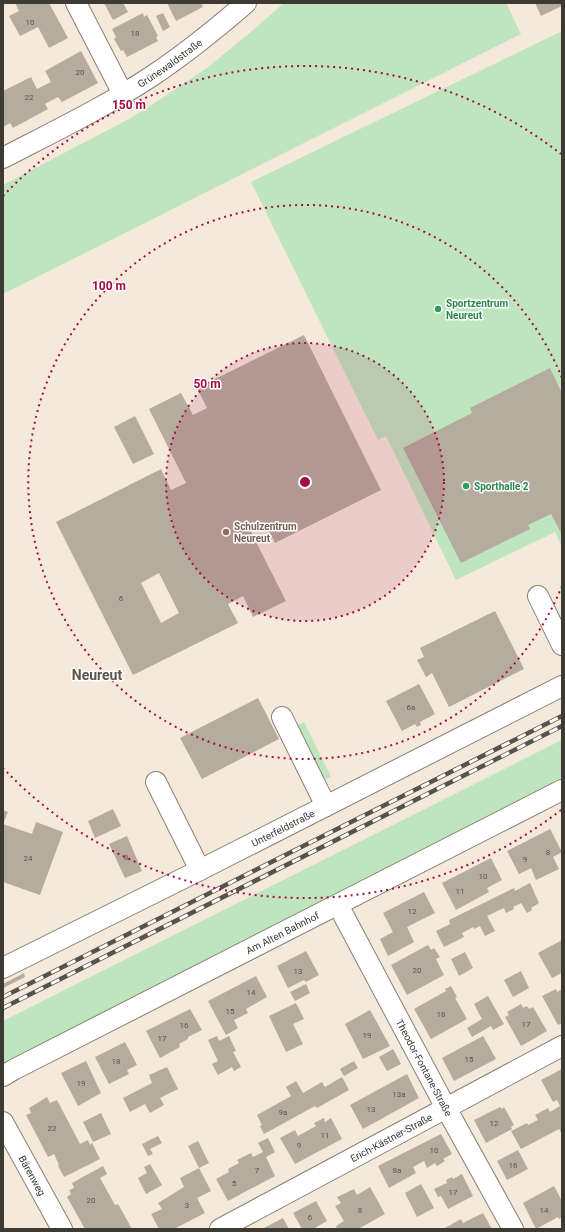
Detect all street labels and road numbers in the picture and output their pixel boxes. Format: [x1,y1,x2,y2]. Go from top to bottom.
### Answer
street label: Grünewaldstraße [136,36,204,89]
street label: Unterfeldstraße [250,807,316,848]
street label: Am Alten Bahnhof [244,909,321,956]
street label: Theodor-Fontane-Straße [394,1017,455,1118]
street label: Erich-Kästner-Straße [348,1111,434,1164]
street label: Bärenweg [17,1153,48,1197]

